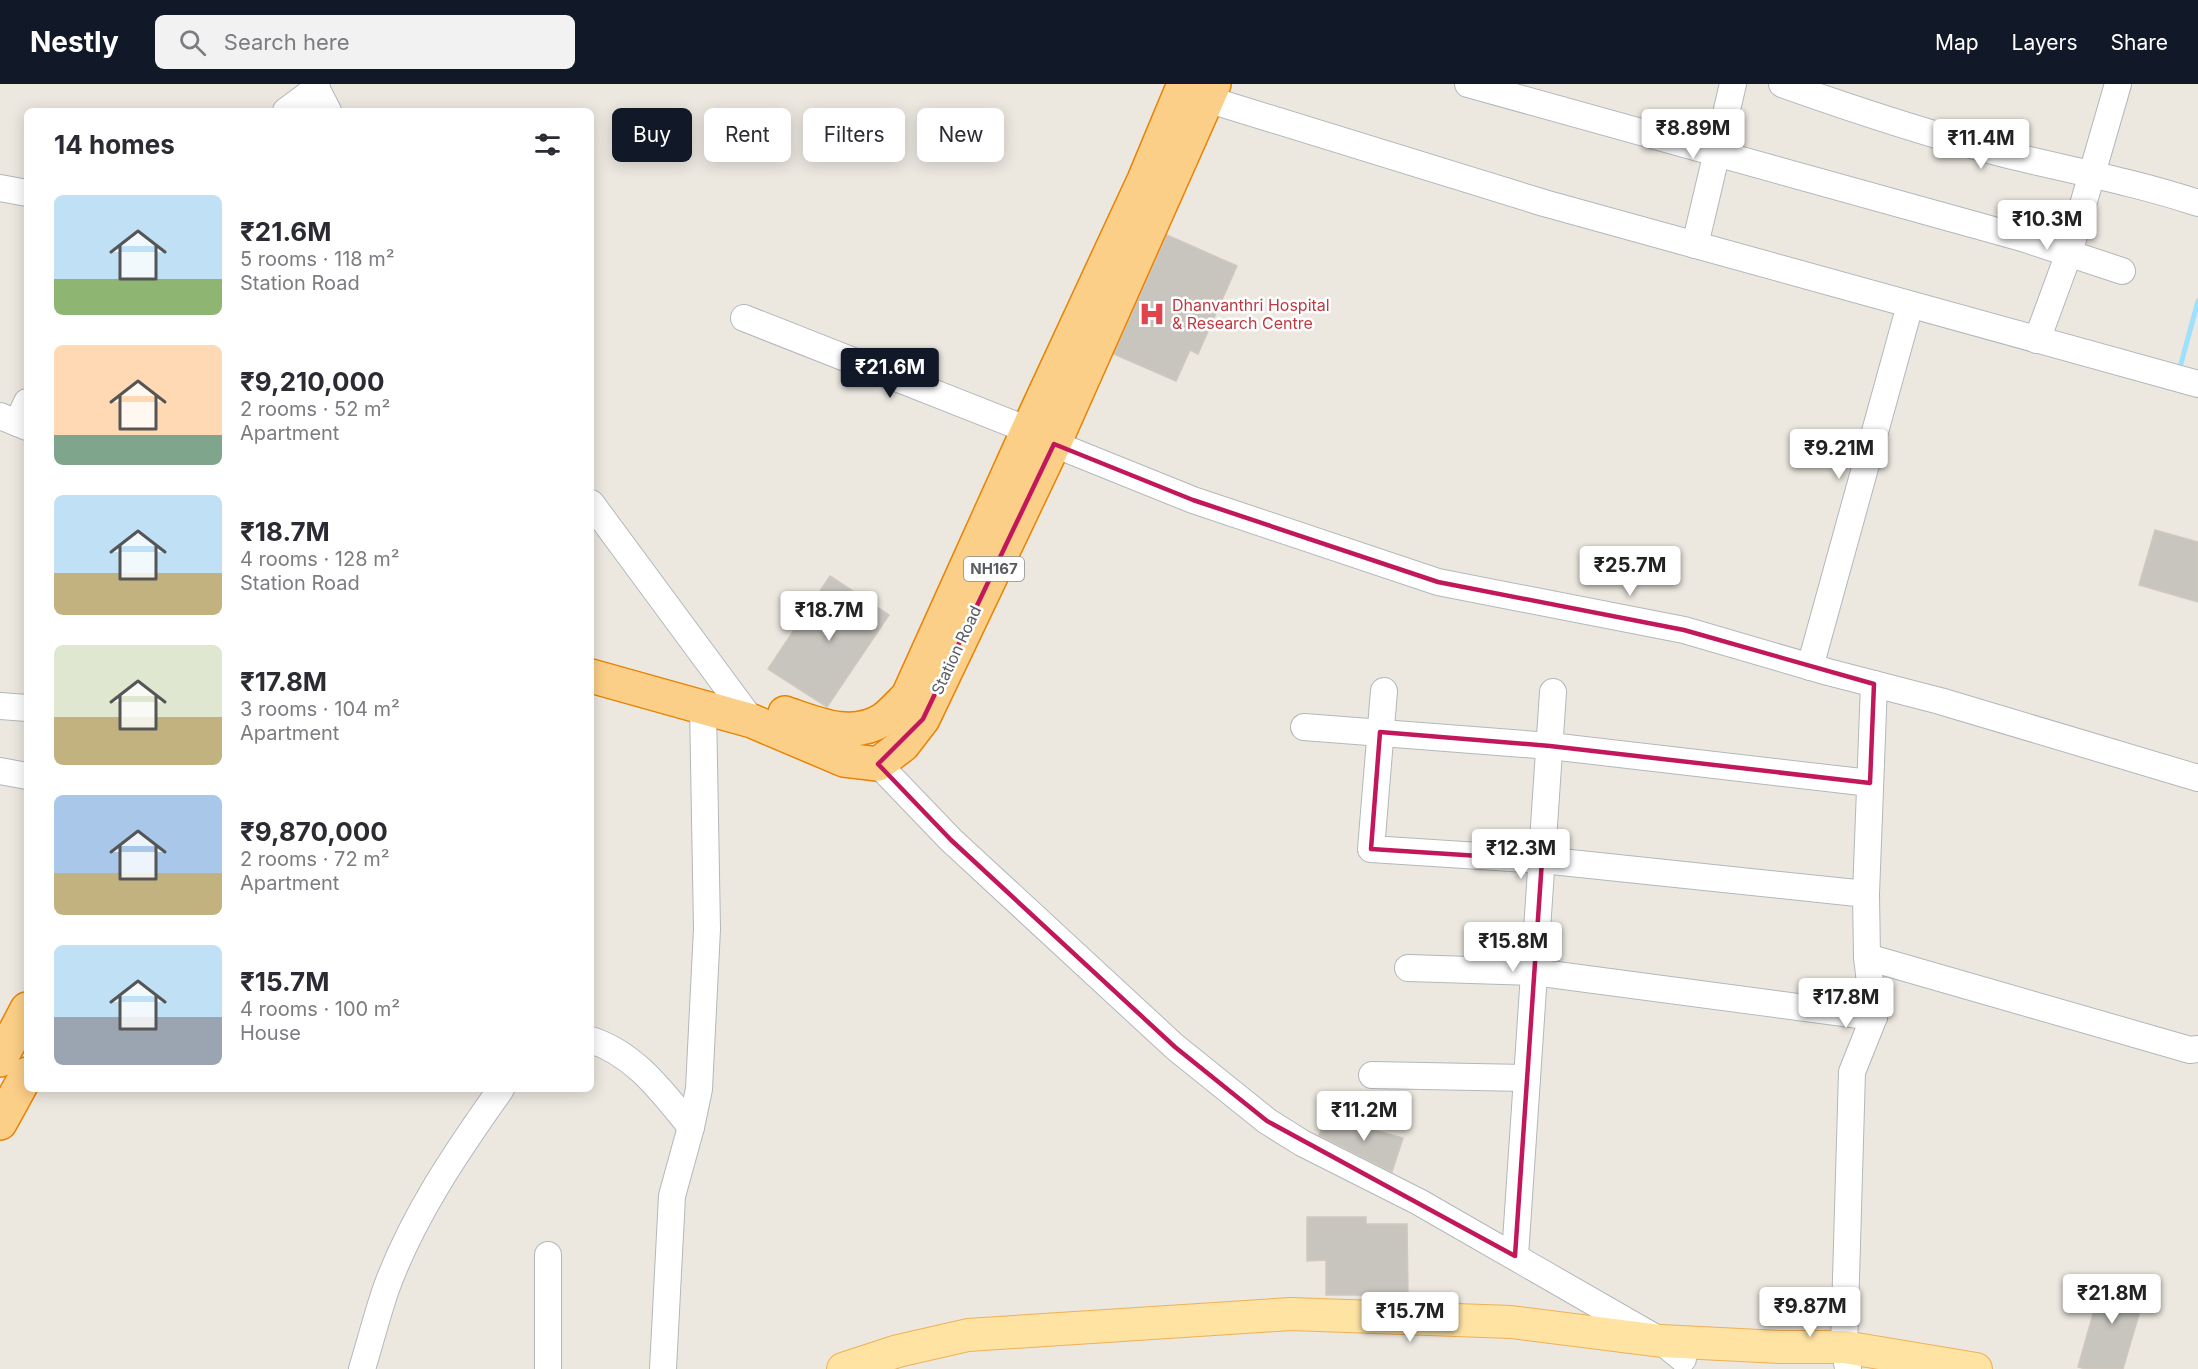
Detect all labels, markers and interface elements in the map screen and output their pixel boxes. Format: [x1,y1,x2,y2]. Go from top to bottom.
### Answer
search box [155,15,575,69]
text: Nestly [30,25,119,59]
icon: search [176,26,209,59]
text: Search here [224,29,350,55]
text: Map [1935,30,1979,55]
text: Layers [2012,30,2078,55]
text: Share [2111,30,2168,55]
chip: Buy [612,108,692,162]
chip: Rent [704,108,791,162]
chip: Filters [803,108,905,162]
chip: New [917,108,1004,162]
pin: ₹8.89M [1644,109,1742,160]
text: ₹8.89M [1656,116,1730,140]
pin: ₹11.4M [1932,119,2030,170]
text: ₹11.4M [1947,126,2015,150]
icon: filters [531,128,564,161]
text: 14 homes [54,129,175,160]
pin: ₹10.3M [1998,200,2096,251]
text: ₹10.3M [2012,207,2082,231]
text: ₹21.6M [240,216,331,247]
icon: home [102,219,174,291]
text: 5 rooms · 118 m² [240,247,395,271]
text: Station Road [240,271,360,295]
place label: Dhanvanthri Hospital & Research Centre [1172,295,1330,333]
hospital icon: Dhanvanthri Hospital & Research Centre [1137,299,1167,329]
pin: ₹21.6M [841,348,939,399]
text: ₹21.6M [855,355,925,379]
text: ₹9,210,000 [240,366,385,397]
icon: home [102,369,174,441]
text: 2 rooms · 52 m² [240,397,390,421]
text: Apartment [240,421,339,445]
pin: ₹9.21M [1790,429,1888,480]
text: ₹9.21M [1804,436,1874,460]
text: ₹18.7M [240,516,330,547]
icon: home [102,519,174,591]
pin: ₹25.7M [1581,546,1679,597]
text: 4 rooms · 128 m² [240,547,400,571]
text: ₹25.7M [1594,553,1666,577]
road number: NH167 [964,557,1024,581]
text: Station Road [240,571,360,595]
pin: ₹18.7M [780,591,878,642]
text: ₹18.7M [794,598,864,622]
street label: Station Road [927,602,985,698]
text: ₹17.8M [240,666,327,697]
icon: home [102,669,174,741]
text: 3 rooms · 104 m² [240,697,400,721]
text: Apartment [240,721,339,745]
text: ₹9,870,000 [240,816,388,847]
icon: home [102,819,174,891]
pin: ₹12.3M [1472,829,1570,880]
text: ₹12.3M [1486,836,1556,860]
text: 2 rooms · 72 m² [240,847,390,871]
text: Apartment [240,871,339,895]
pin: ₹15.8M [1464,922,1562,973]
text: ₹15.8M [1478,929,1548,953]
text: ₹15.7M [240,966,329,997]
icon: home [102,969,174,1041]
pin: ₹17.8M [1797,978,1895,1029]
text: ₹17.8M [1813,985,1879,1009]
text: 4 rooms · 100 m² [240,997,400,1021]
text: House [240,1021,301,1045]
pin: ₹11.2M [1315,1091,1413,1142]
text: ₹11.2M [1331,1098,1397,1122]
pin: ₹21.8M [2063,1274,2161,1325]
text: ₹21.8M [2077,1281,2147,1305]
pin: ₹9.87M [1761,1287,1859,1338]
pin: ₹15.7M [1361,1292,1459,1343]
text: ₹9.87M [1773,1294,1847,1318]
text: ₹15.7M [1376,1299,1444,1323]

